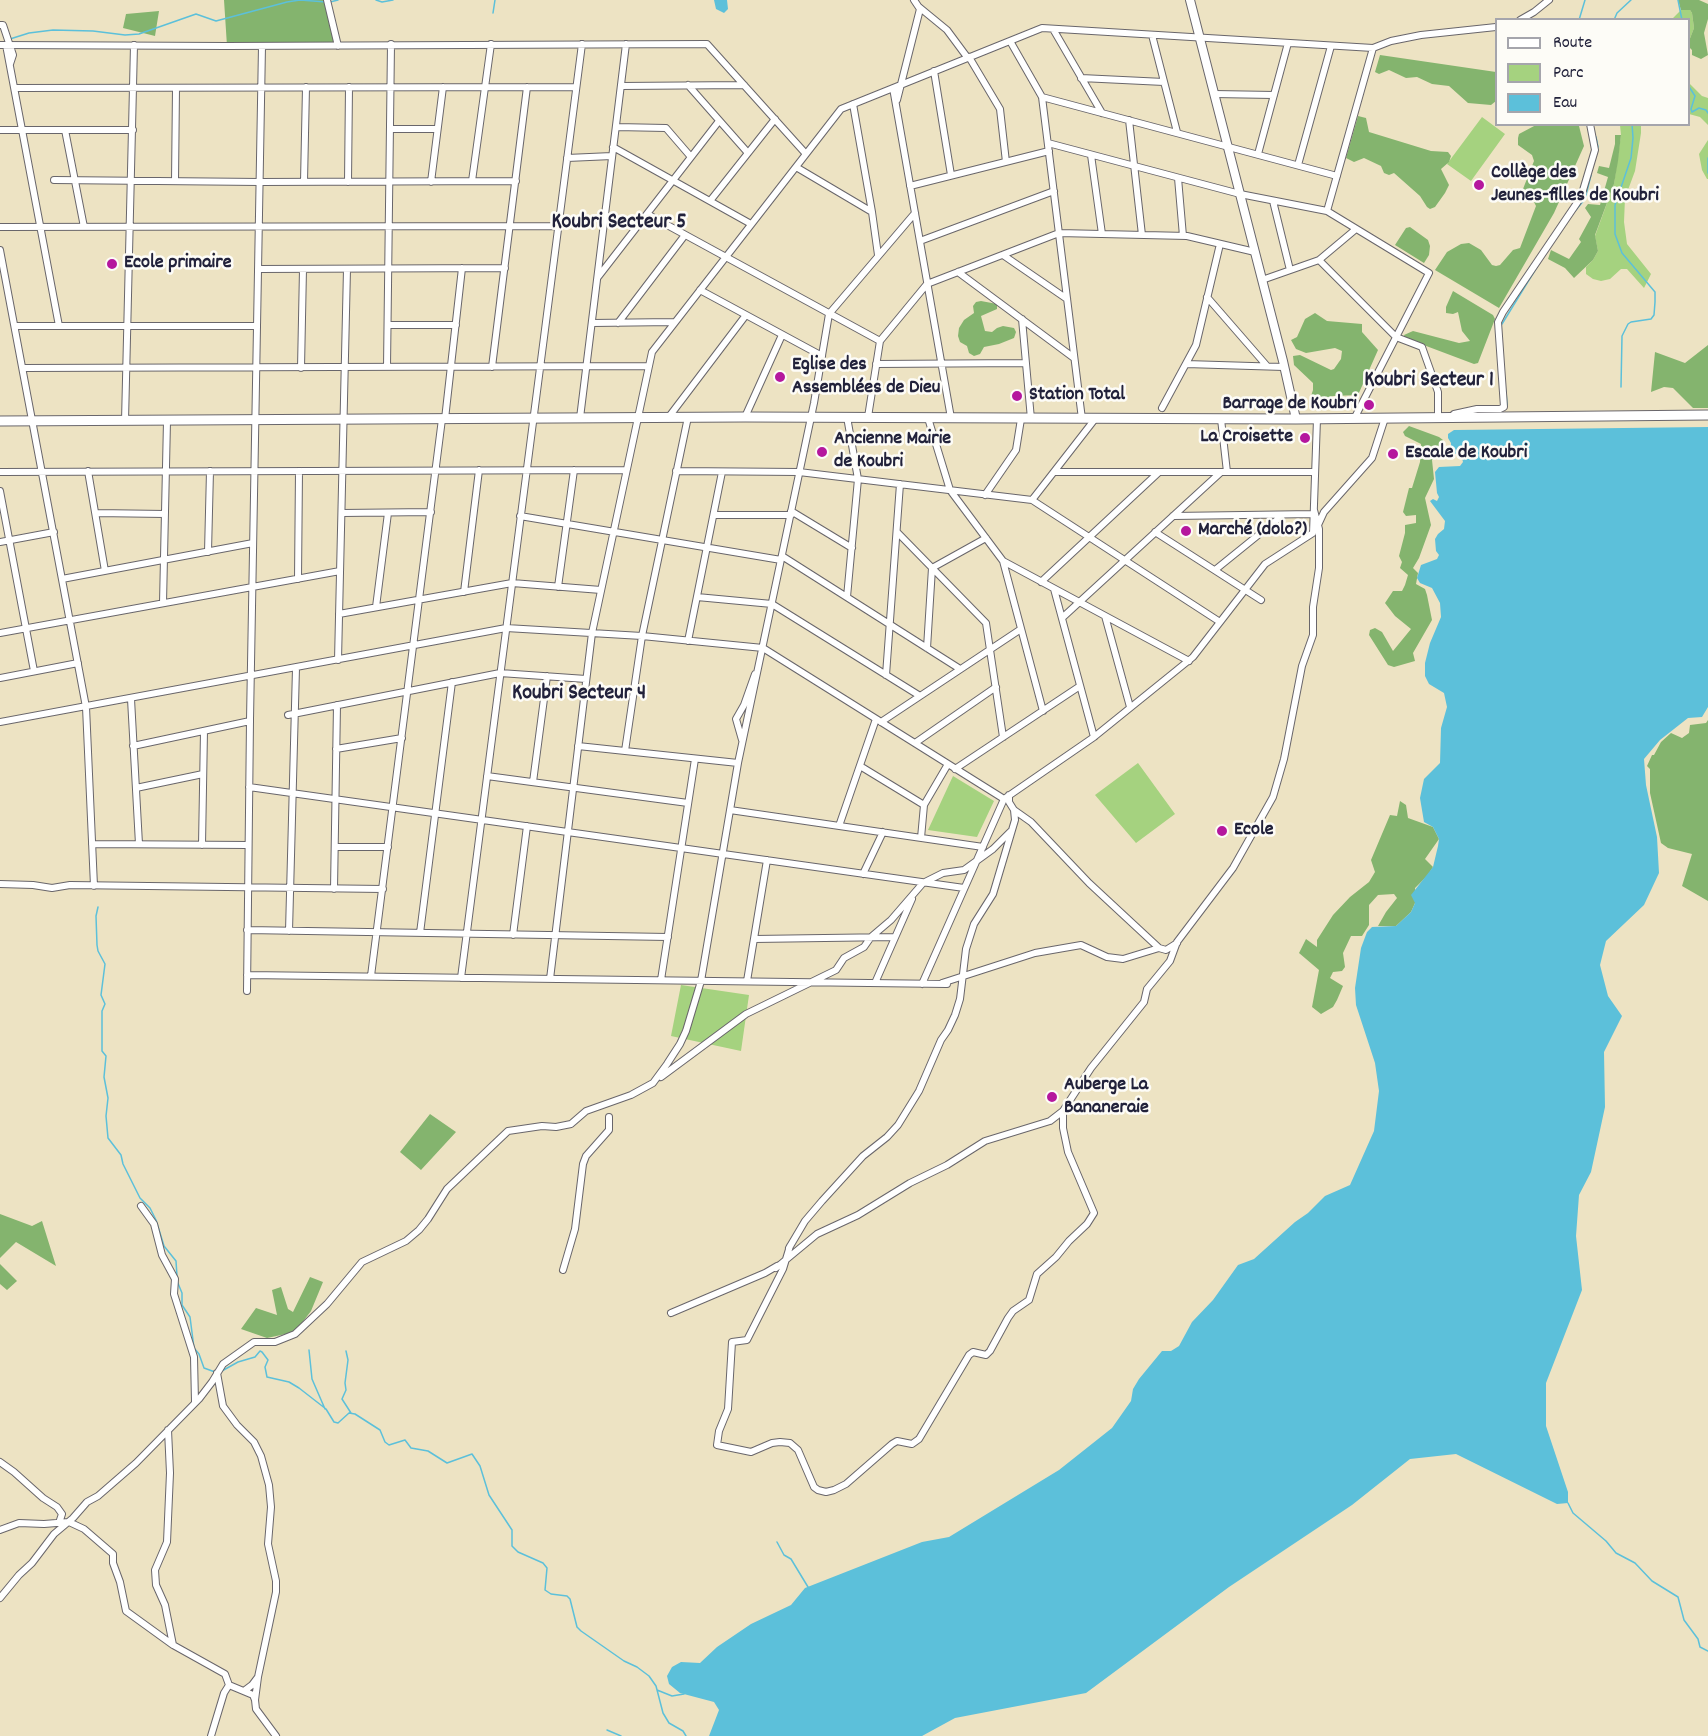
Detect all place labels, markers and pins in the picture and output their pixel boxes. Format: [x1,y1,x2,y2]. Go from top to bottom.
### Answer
place label: Collège des Jeunes-filles de Koubri [1491,162,1659,209]
marker: Collège des Jeunes-filles de Koubri [1472,178,1486,192]
place label: Ecole primaire [124,252,231,276]
marker: Ecole primaire [105,257,119,271]
place label: Eglise des Assemblées de Dieu [792,354,940,401]
marker: Eglise des Assemblées de Dieu [773,370,787,384]
place label: Station Total [1029,384,1125,408]
marker: Station Total [1010,389,1024,403]
place label: Barrage de Koubri [1223,393,1357,417]
marker: Barrage de Koubri [1362,398,1376,412]
place label: La Croisette [1200,426,1293,450]
place label: Ancienne Mairie de Koubri [834,428,951,475]
marker: La Croisette [1298,431,1312,445]
place label: Escale de Koubri [1405,442,1527,466]
marker: Ancienne Mairie de Koubri [815,445,829,459]
marker: Escale de Koubri [1386,447,1400,461]
place label: Marché (dolo?) [1198,519,1307,543]
marker: Marché (dolo?) [1179,524,1193,538]
place label: Ecole [1234,819,1274,843]
marker: Ecole [1215,824,1229,838]
place label: Auberge La Bananeraie [1064,1074,1149,1121]
marker: Auberge La Bananeraie [1045,1090,1059,1104]

